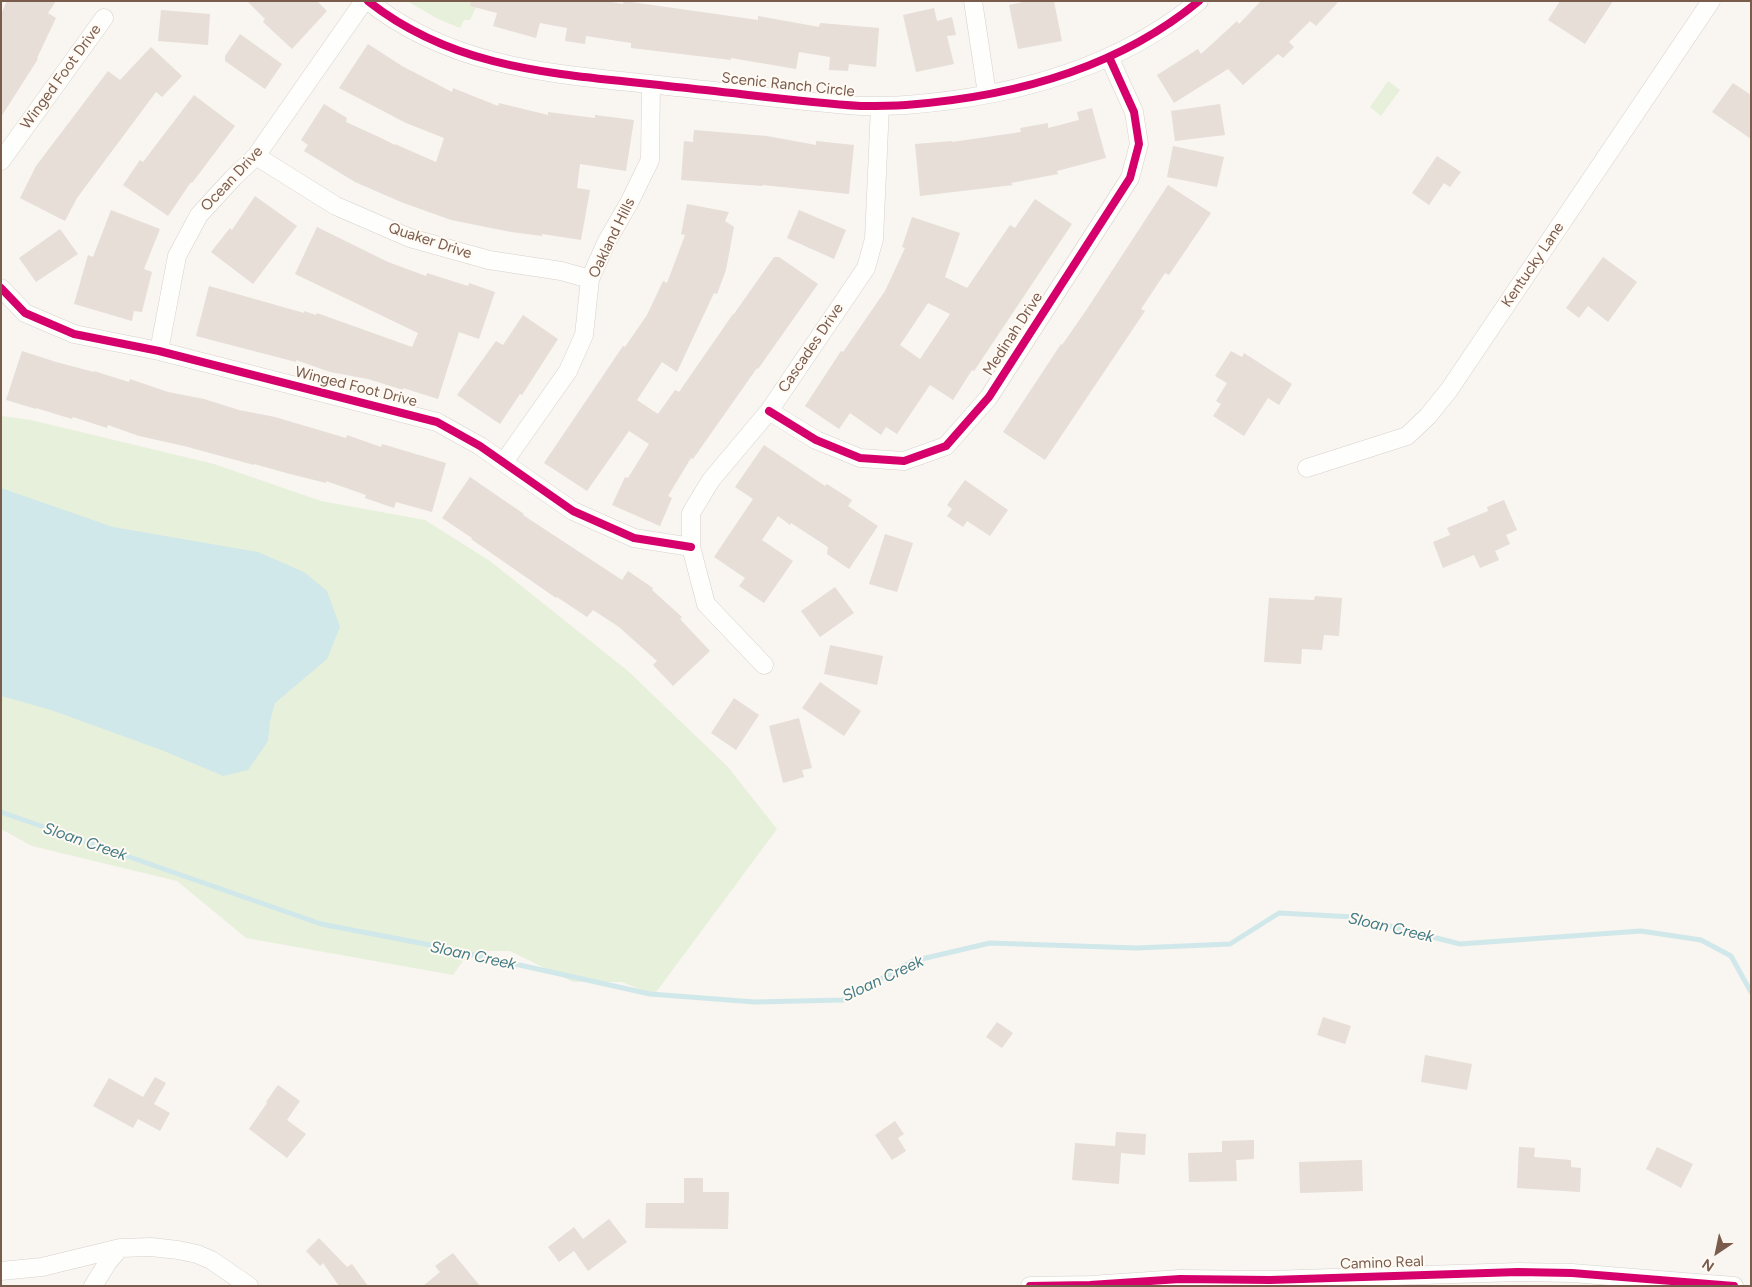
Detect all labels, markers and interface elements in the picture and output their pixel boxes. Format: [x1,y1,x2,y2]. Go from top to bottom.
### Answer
street label: Winged Foot Drive [17,21,105,133]
street label: Scenic Ranch Circle [721,69,855,101]
street label: Ocean Drive [197,143,267,215]
street label: Oakland Hills [585,195,639,281]
street label: Quaker Drive [386,219,474,263]
street label: Kentucky Lane [1498,219,1568,311]
street label: Medinah Drive [979,289,1047,379]
street label: Cascades Drive [775,300,847,396]
street label: Winged Foot Drive [293,363,419,411]
water label: Sloan Creek [41,819,129,865]
water label: Sloan Creek [1346,909,1436,947]
water label: Sloan Creek [428,938,518,974]
water label: Sloan Creek [839,952,927,1006]
north arrow [1692,1227,1742,1277]
street label: Camino Real [1340,1253,1424,1273]
text: N [1699,1255,1718,1275]

